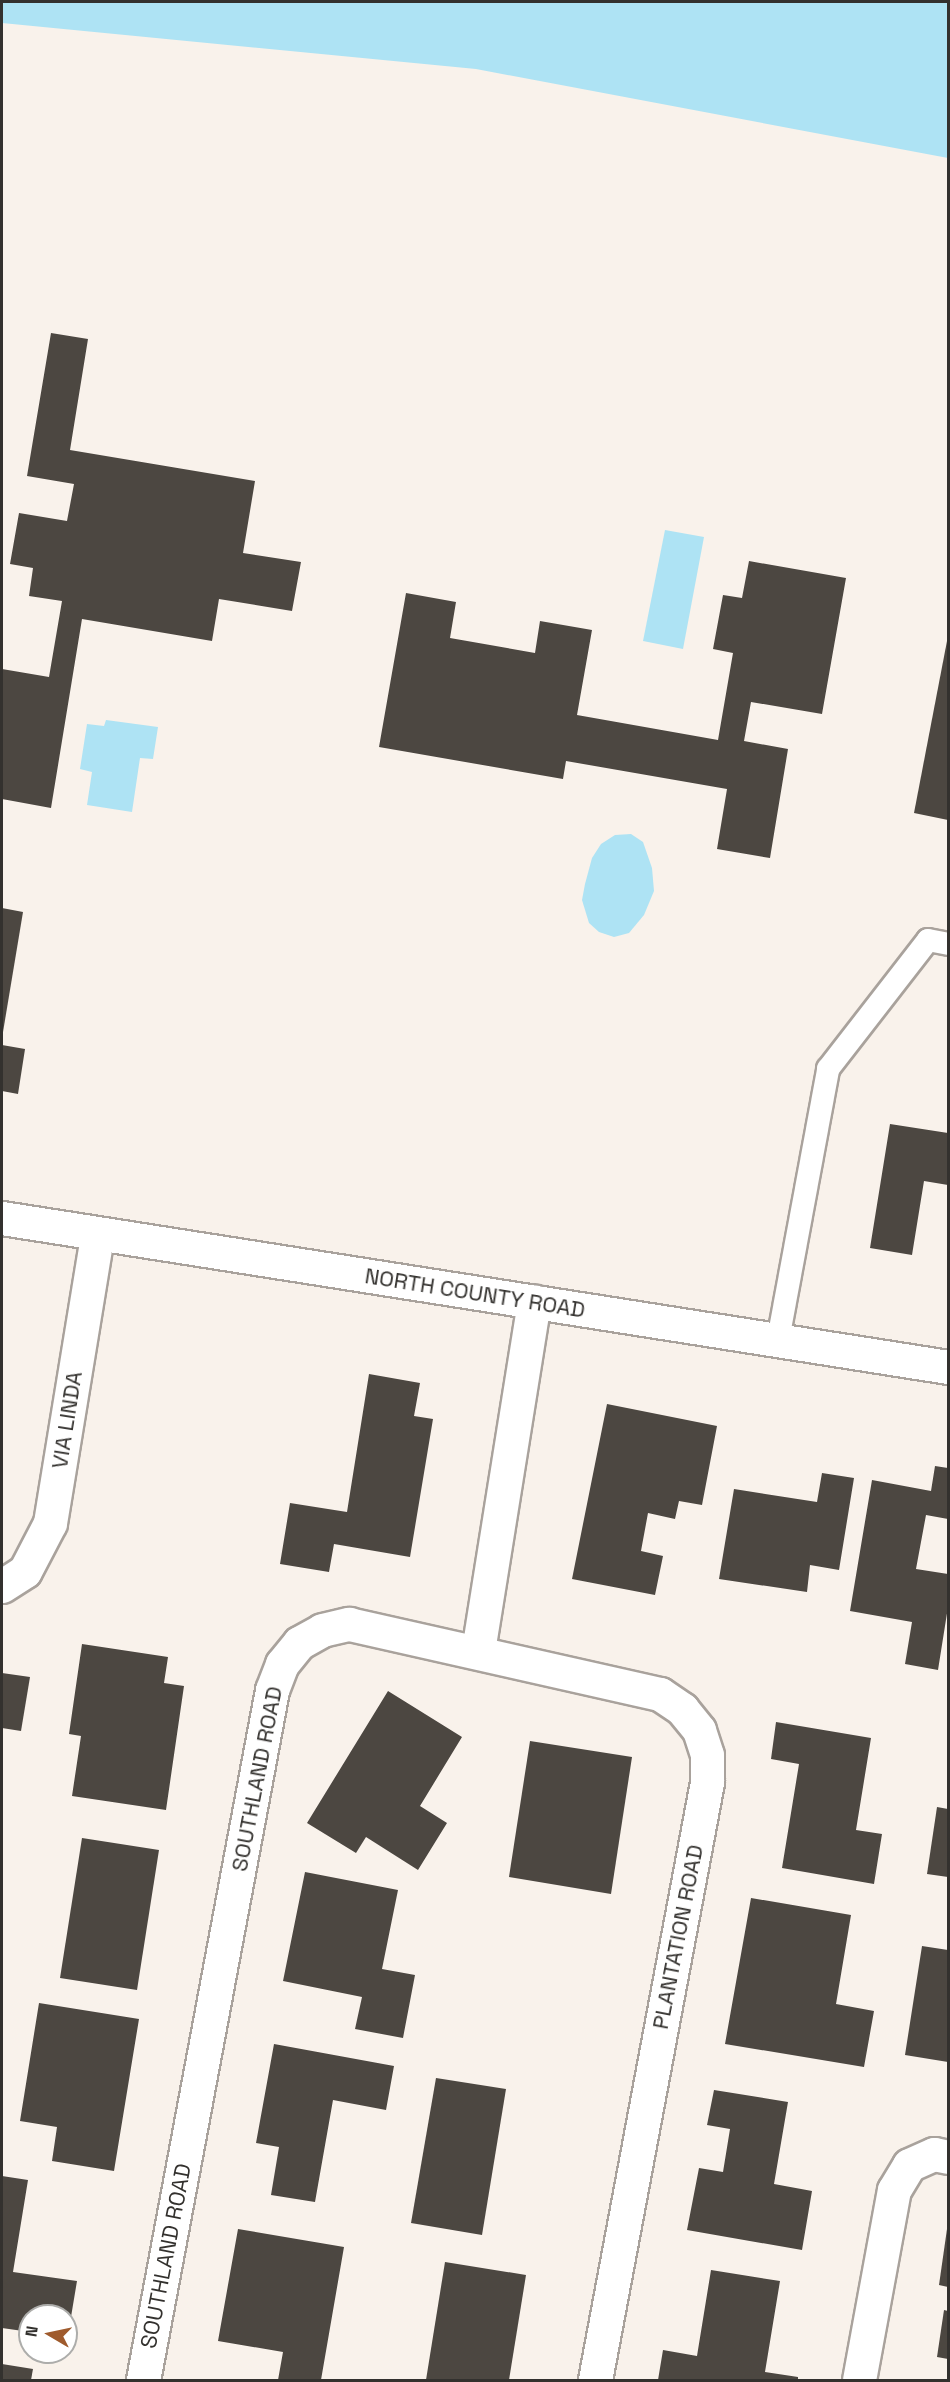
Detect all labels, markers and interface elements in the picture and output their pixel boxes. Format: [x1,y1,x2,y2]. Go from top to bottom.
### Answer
street label: NORTH COUNTY ROAD [363,1263,587,1323]
street label: VIA LINDA [46,1369,88,1471]
street label: SOUTHLAND ROAD [226,1684,288,1874]
street label: PLANTATION ROAD [647,1843,709,2031]
street label: SOUTHLAND ROAD [135,2161,197,2351]
north arrow [18,2304,78,2364]
text: N [20,2324,43,2338]

